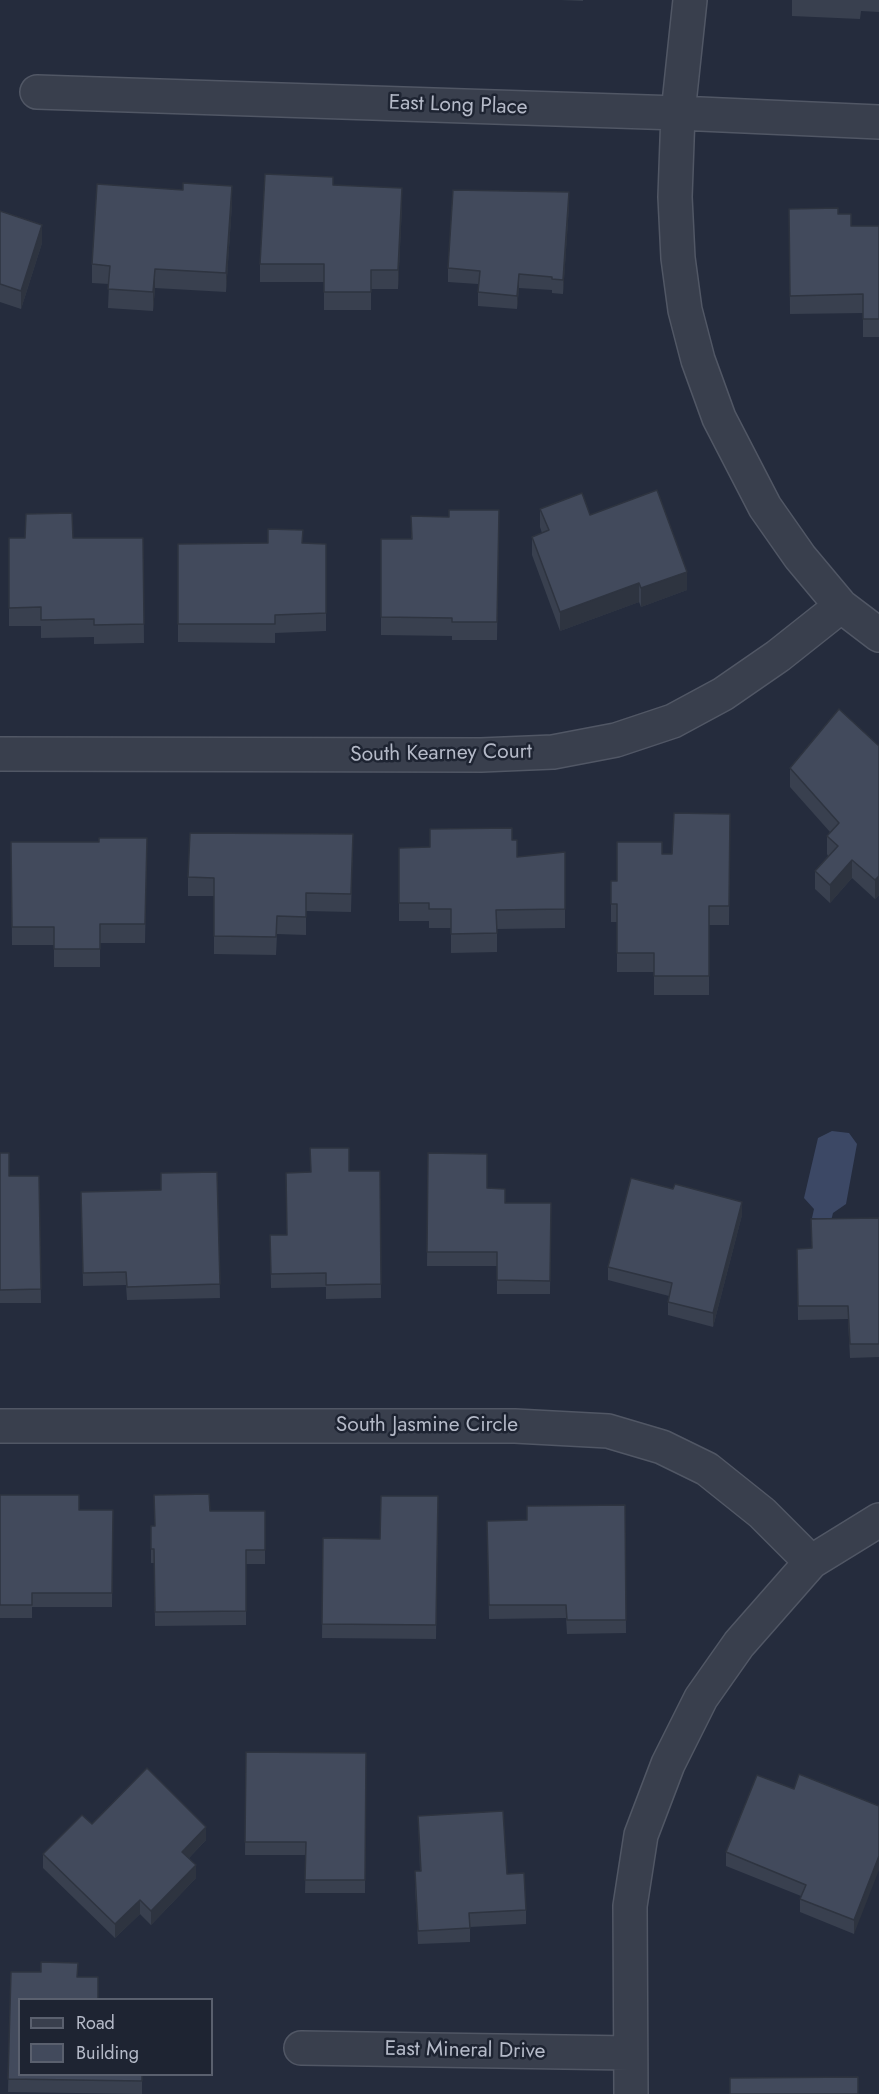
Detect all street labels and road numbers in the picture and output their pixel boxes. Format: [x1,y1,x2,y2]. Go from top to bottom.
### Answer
street label: East Long Place [388,91,528,121]
street label: South Kearney Court [350,740,532,768]
street label: South Jasmine Circle [336,1413,518,1439]
street label: East Mineral Drive [384,2037,546,2065]

